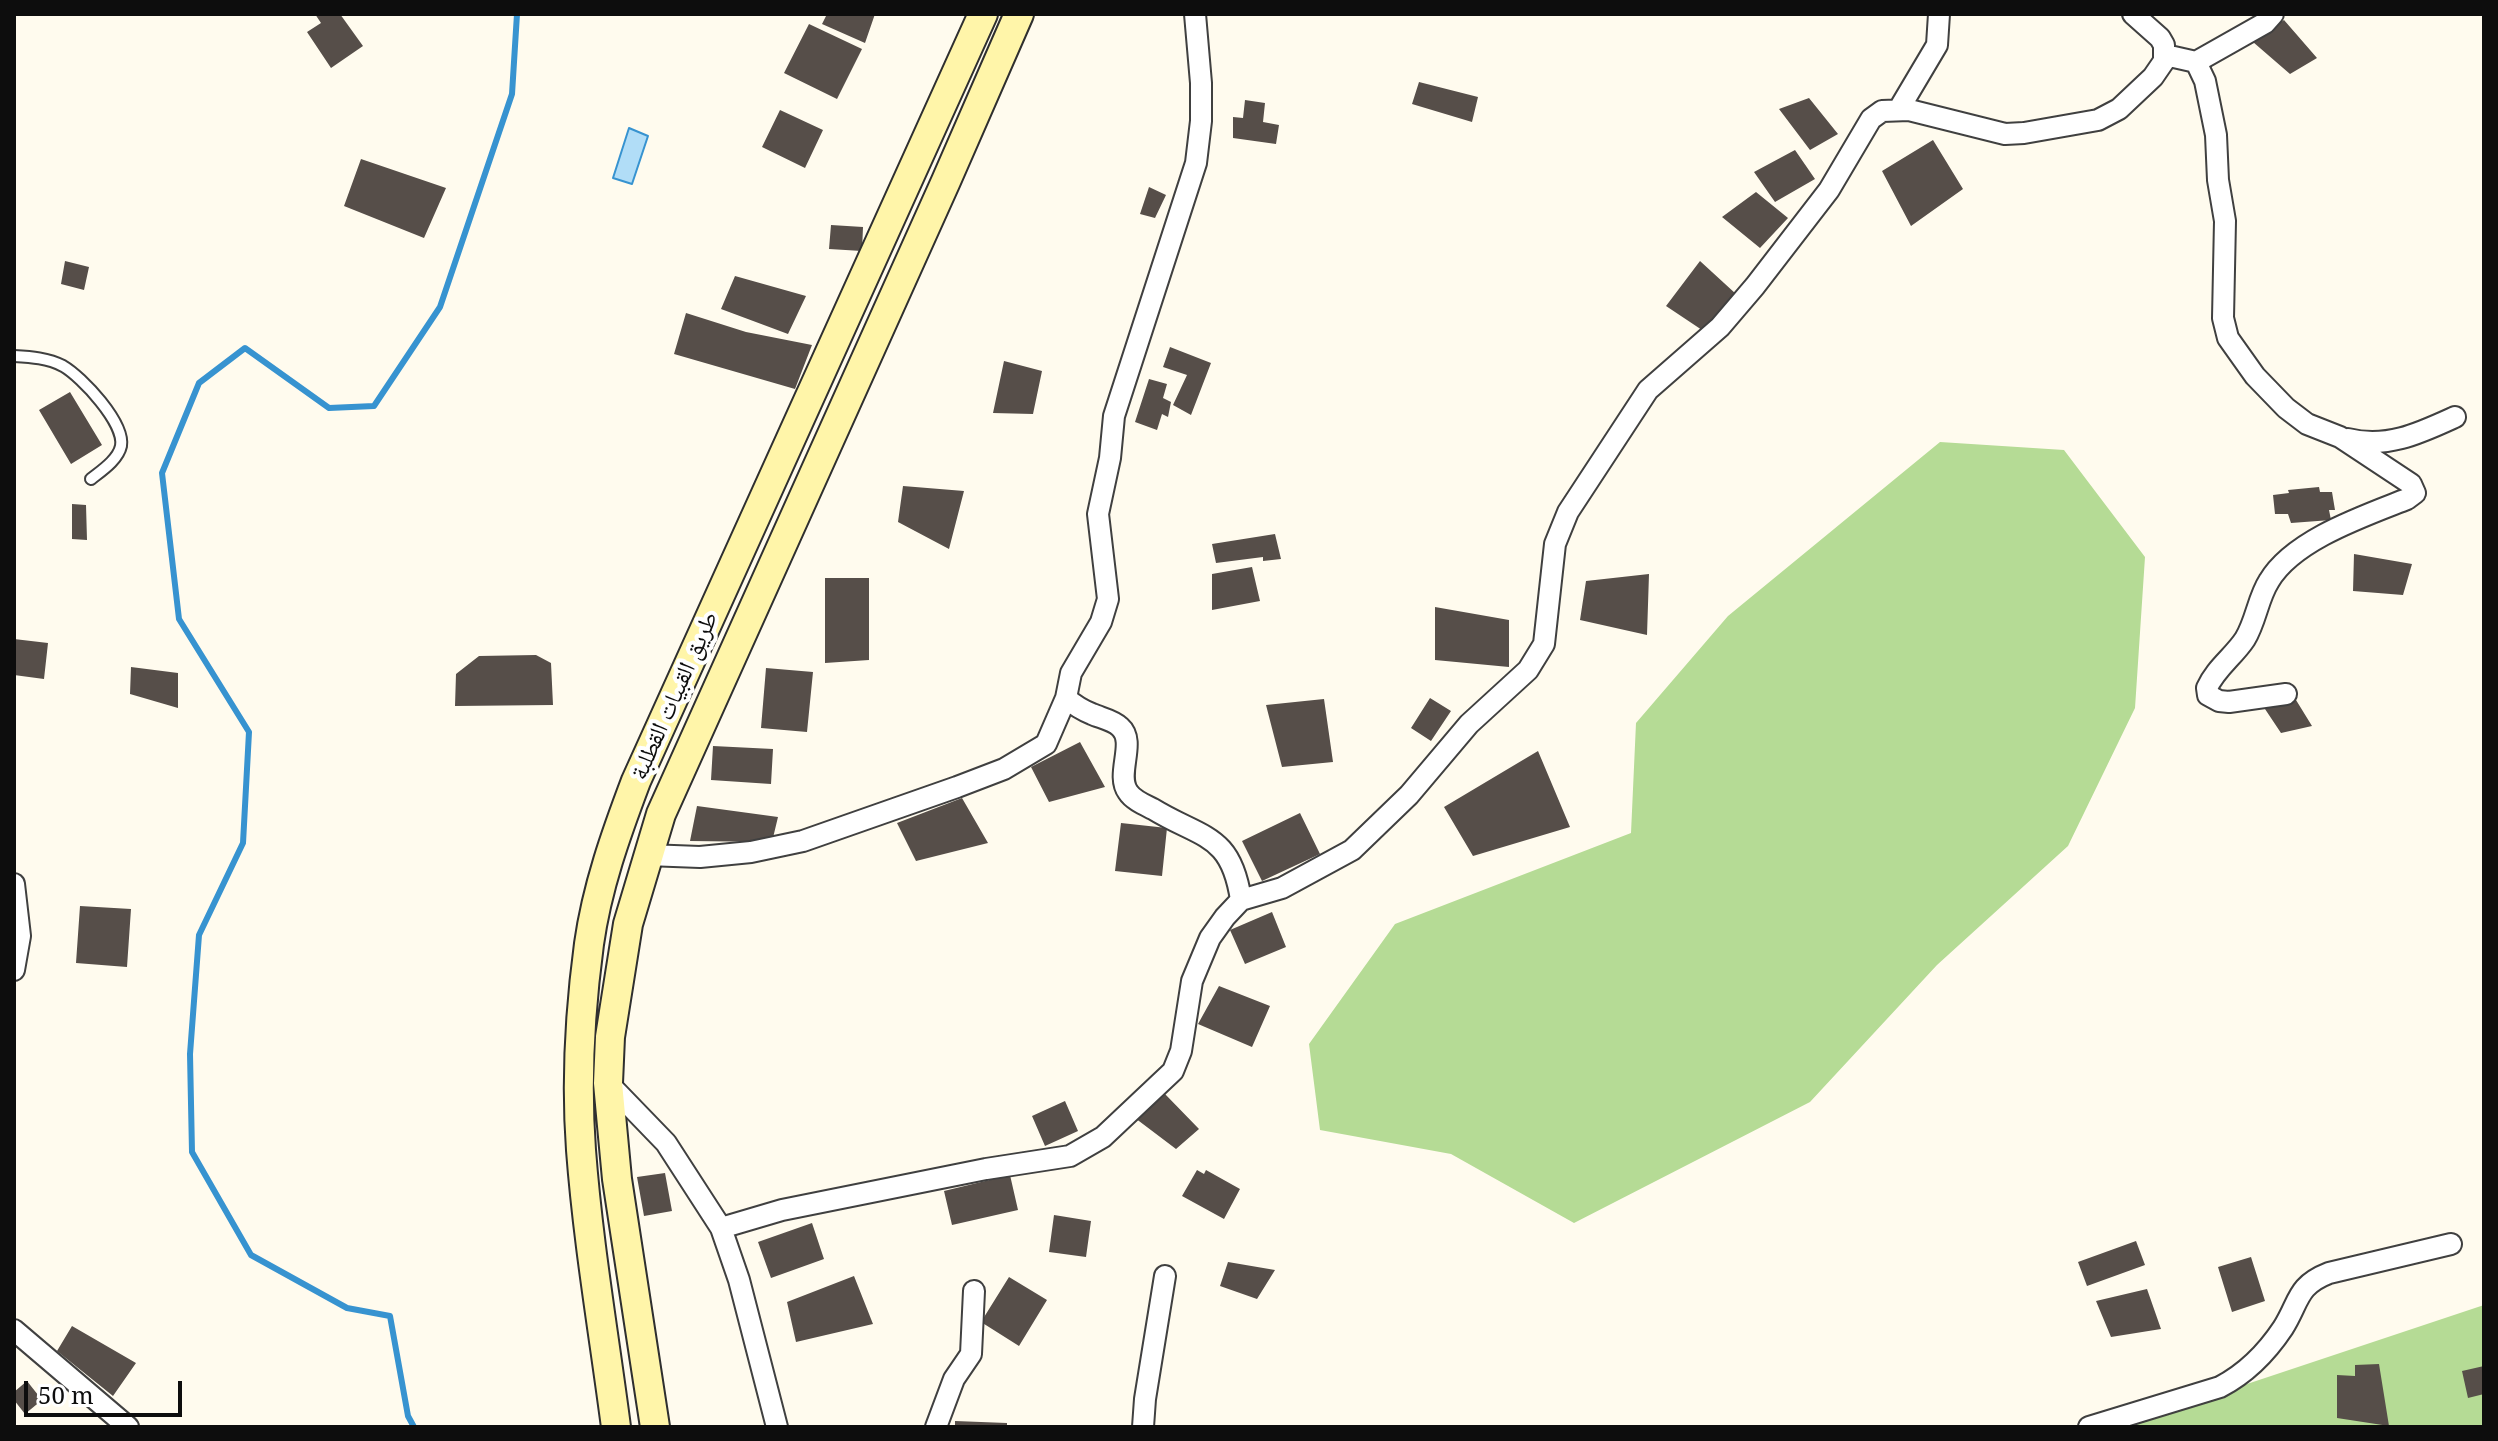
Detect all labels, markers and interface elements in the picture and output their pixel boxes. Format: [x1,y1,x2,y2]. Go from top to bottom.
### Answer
street label: طريق القبيات القطلبة [625,608,725,784]
scale bar [28,1365,186,1415]
text: 50 m [38,1378,94,1411]

